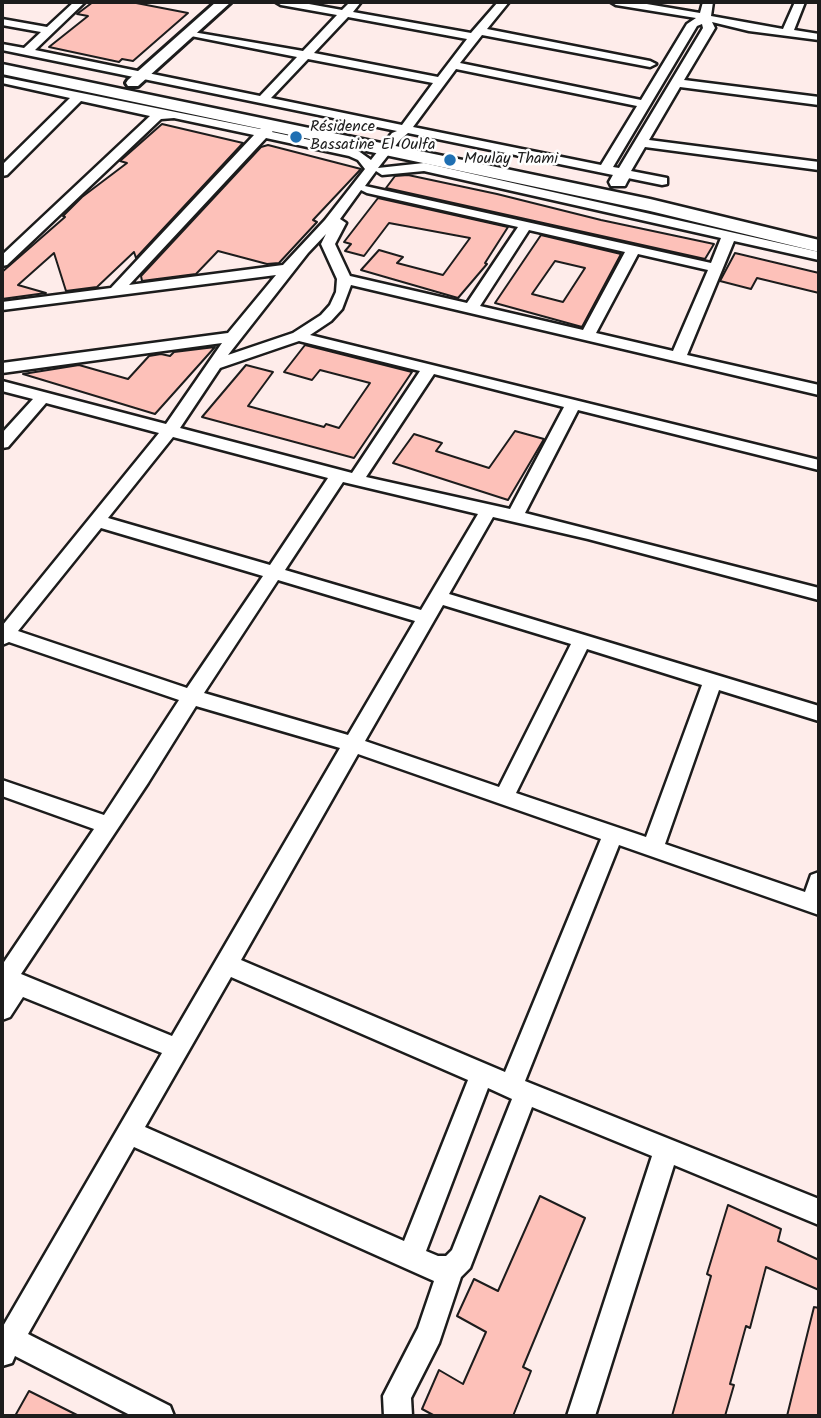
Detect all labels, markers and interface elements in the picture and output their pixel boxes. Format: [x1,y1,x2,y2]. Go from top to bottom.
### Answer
place label: Résidence Bassatine El Oulfa [310,118,436,156]
marker: Résidence Bassatine El Oulfa [288,129,304,145]
place label: Moulay Thami [464,150,558,170]
marker: Moulay Thami [442,152,458,168]

